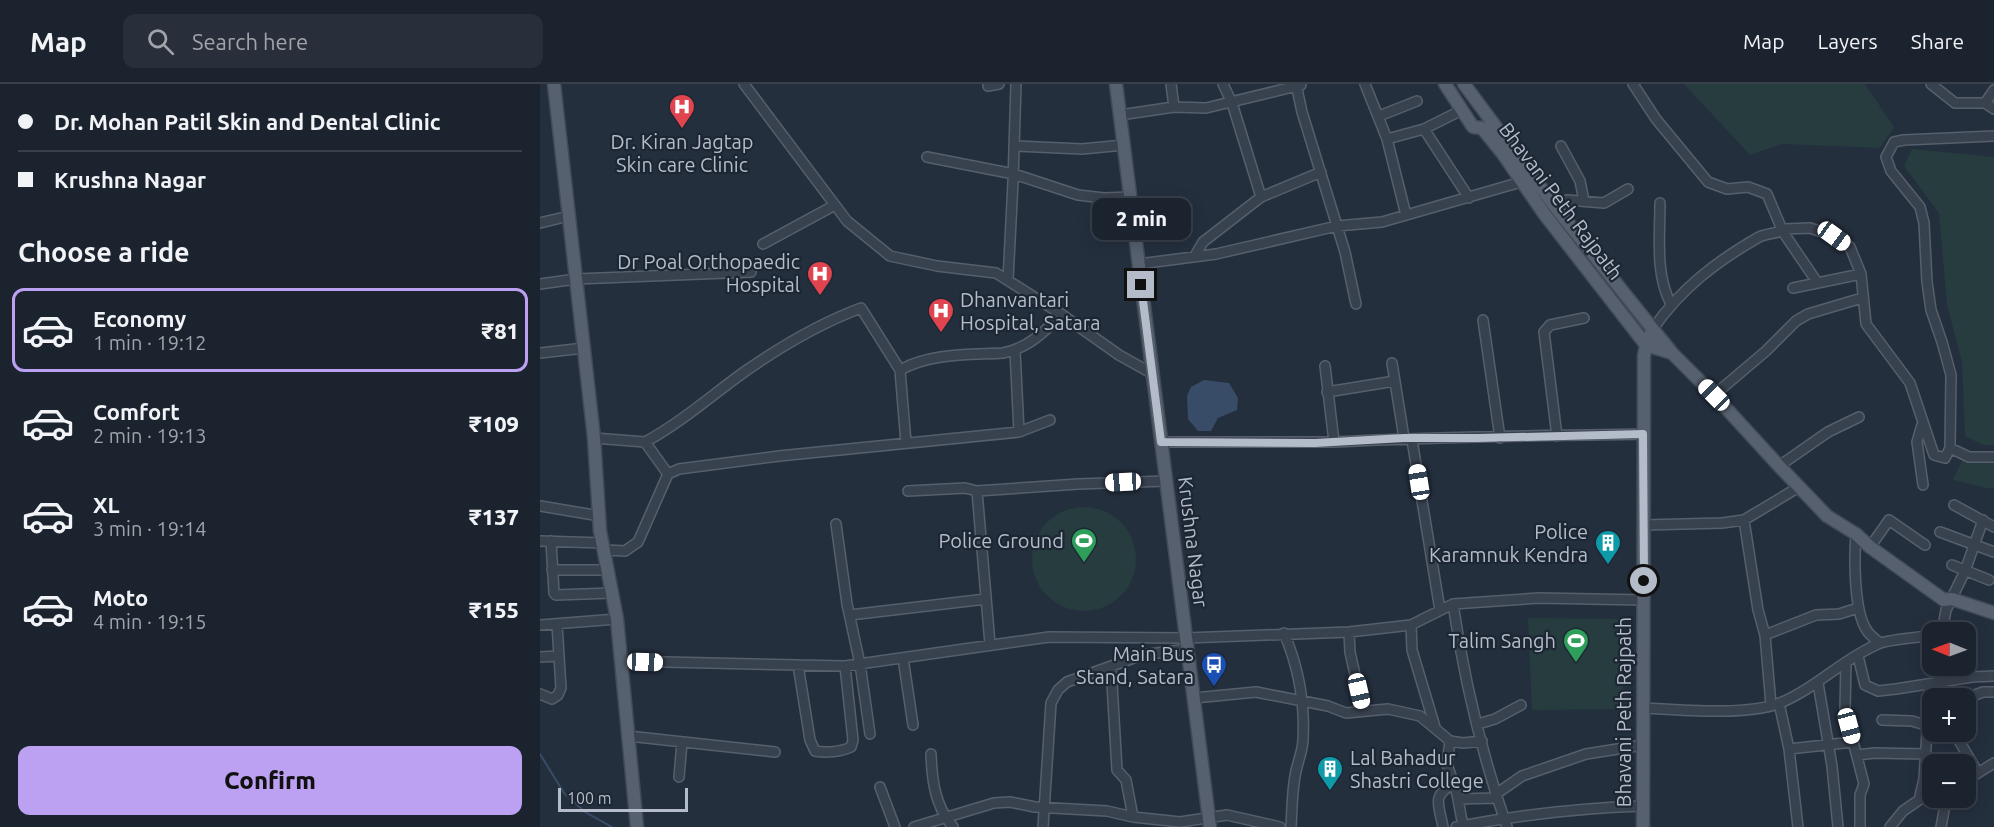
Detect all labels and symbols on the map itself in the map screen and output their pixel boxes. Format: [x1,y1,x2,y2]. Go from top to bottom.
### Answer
hospital icon: Dr. Kiran Jagtap Skin care Clinic [667,92,697,130]
street label: Bhavani Peth Rajpath [1495,118,1628,284]
place label: Dr. Kiran Jagtap Skin care Clinic [611,130,753,176]
callout: 2 min [1092,198,1190,240]
car [1814,218,1854,254]
place label: Dr Poal Orthopaedic Hospital [617,250,800,296]
hospital icon: Dr Poal Orthopaedic Hospital [805,259,835,297]
route end [1127,271,1154,298]
place label: Dhanvantari Hospital, Satara [960,288,1101,334]
hospital icon: Dhanvantari Hospital, Satara [926,296,956,334]
car [1695,376,1733,414]
car [1407,463,1431,501]
car [1105,472,1141,492]
street label: Krushna Nagar [1174,475,1213,609]
place label: Police Karamnuk Kendra [1429,520,1588,566]
sports icon: Police Ground [1069,526,1099,564]
building icon: Police Karamnuk Kendra [1593,528,1623,566]
place label: Police Ground [939,529,1064,552]
route start [1630,567,1657,594]
street label: Bhavani Peth Rajpath [1612,617,1635,807]
north arrow [1922,622,1976,676]
sports icon: Talim Sangh [1561,626,1591,664]
place label: Talim Sangh [1448,629,1556,652]
place label: Main Bus Stand, Satara [1076,642,1194,688]
bus stop icon: Main Bus Stand, Satara [1199,650,1229,688]
car [627,652,663,672]
car [1346,671,1372,711]
car [1836,706,1862,746]
place label: Lal Bahadur Shastri College [1350,746,1484,792]
building icon: Lal Bahadur Shastri College [1315,754,1345,792]
scale bar [558,785,688,812]

